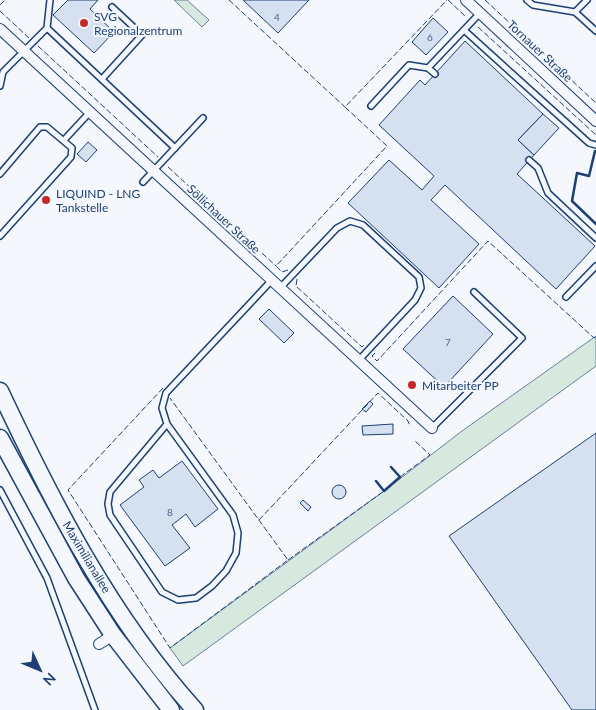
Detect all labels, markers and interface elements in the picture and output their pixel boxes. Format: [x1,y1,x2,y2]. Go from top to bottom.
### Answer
place label: SVG Regionalzentrum [94,9,182,38]
house number: 4 [274,11,280,23]
marker: SVG Regionalzentrum [78,17,90,29]
street label: Tornauer Straße [504,17,576,85]
house number: 6 [427,31,433,43]
street label: Söllichauer Straße [184,181,264,257]
place label: LIQUIND - LNG Tankstelle [56,186,141,215]
marker: LIQUIND - LNG Tankstelle [40,194,52,206]
house number: 7 [445,336,451,348]
place label: Mitarbeiter PP [422,378,499,393]
marker: Mitarbeiter PP [406,379,418,391]
house number: 8 [167,506,173,518]
street label: Maximilianallee [60,518,114,596]
north arrow [15,645,65,695]
text: N [40,670,60,689]

